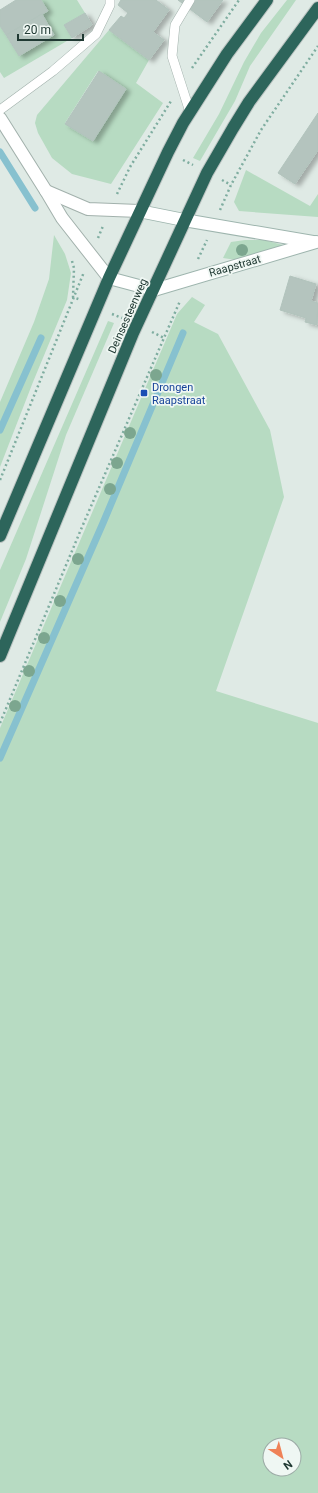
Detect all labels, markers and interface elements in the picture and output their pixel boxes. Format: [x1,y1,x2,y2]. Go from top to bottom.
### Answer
scale bar [18,16,83,42]
text: 20 m [24,23,51,37]
street label: Raapstraat [208,252,263,280]
street label: Deinsesteenweg [106,277,150,355]
place label: Drongen Raapstraat [152,381,206,407]
marker: Drongen Raapstraat [139,388,149,398]
north arrow [262,1437,302,1477]
text: N [280,1457,295,1472]

